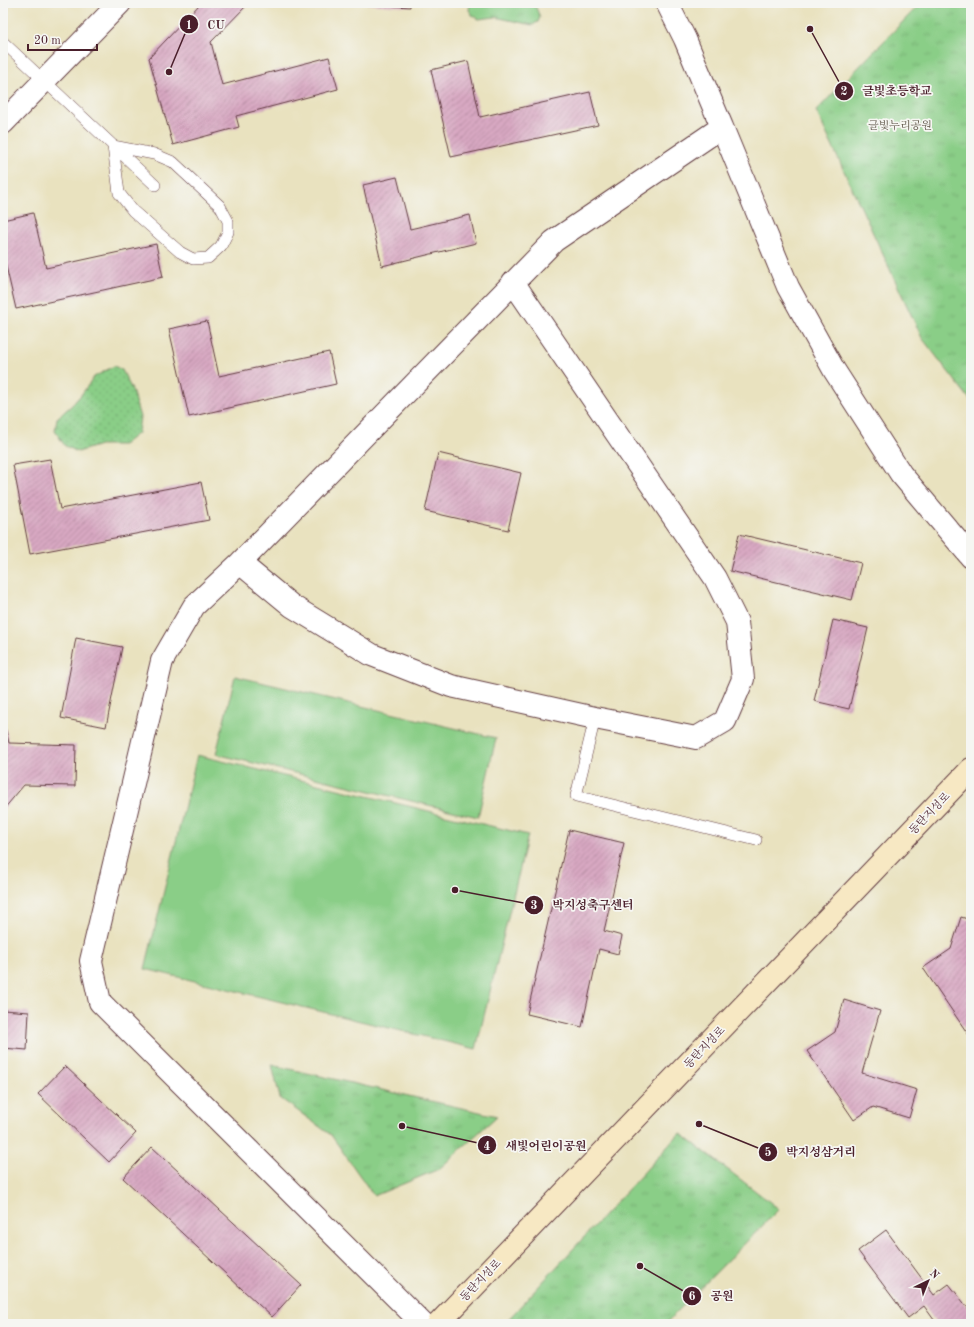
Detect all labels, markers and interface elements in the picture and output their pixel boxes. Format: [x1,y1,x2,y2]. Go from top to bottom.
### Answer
callout: CU [179,12,232,36]
text: 1 [186,20,192,32]
text: CU [207,20,225,32]
scale bar [28,26,97,52]
text: 20 m [34,35,61,47]
callout: 글빛초등학교 [834,79,939,103]
text: 글빛초등학교 [862,84,932,98]
text: 2 [841,86,848,98]
park label: 글빛누리공원 [868,119,932,132]
street label: 동탄지성로 [907,790,953,837]
callout: 박지성축구센터 [524,893,641,917]
text: 박지성축구센터 [552,898,634,912]
text: 3 [531,900,538,912]
street label: 동탄지성로 [682,1024,728,1071]
callout: 새빛어린이공원 [477,1133,594,1157]
text: 새빛어린이공원 [505,1139,587,1153]
callout: 박지성삼거리 [758,1140,864,1164]
text: 4 [484,1141,491,1153]
text: 박지성삼거리 [786,1145,856,1159]
text: 5 [765,1146,772,1159]
street label: 동탄지성로 [458,1257,504,1304]
north arrow [908,1261,948,1301]
text: N [927,1268,941,1282]
callout: 공원 [682,1284,741,1308]
text: 공원 [710,1289,734,1303]
text: 6 [689,1291,696,1303]

